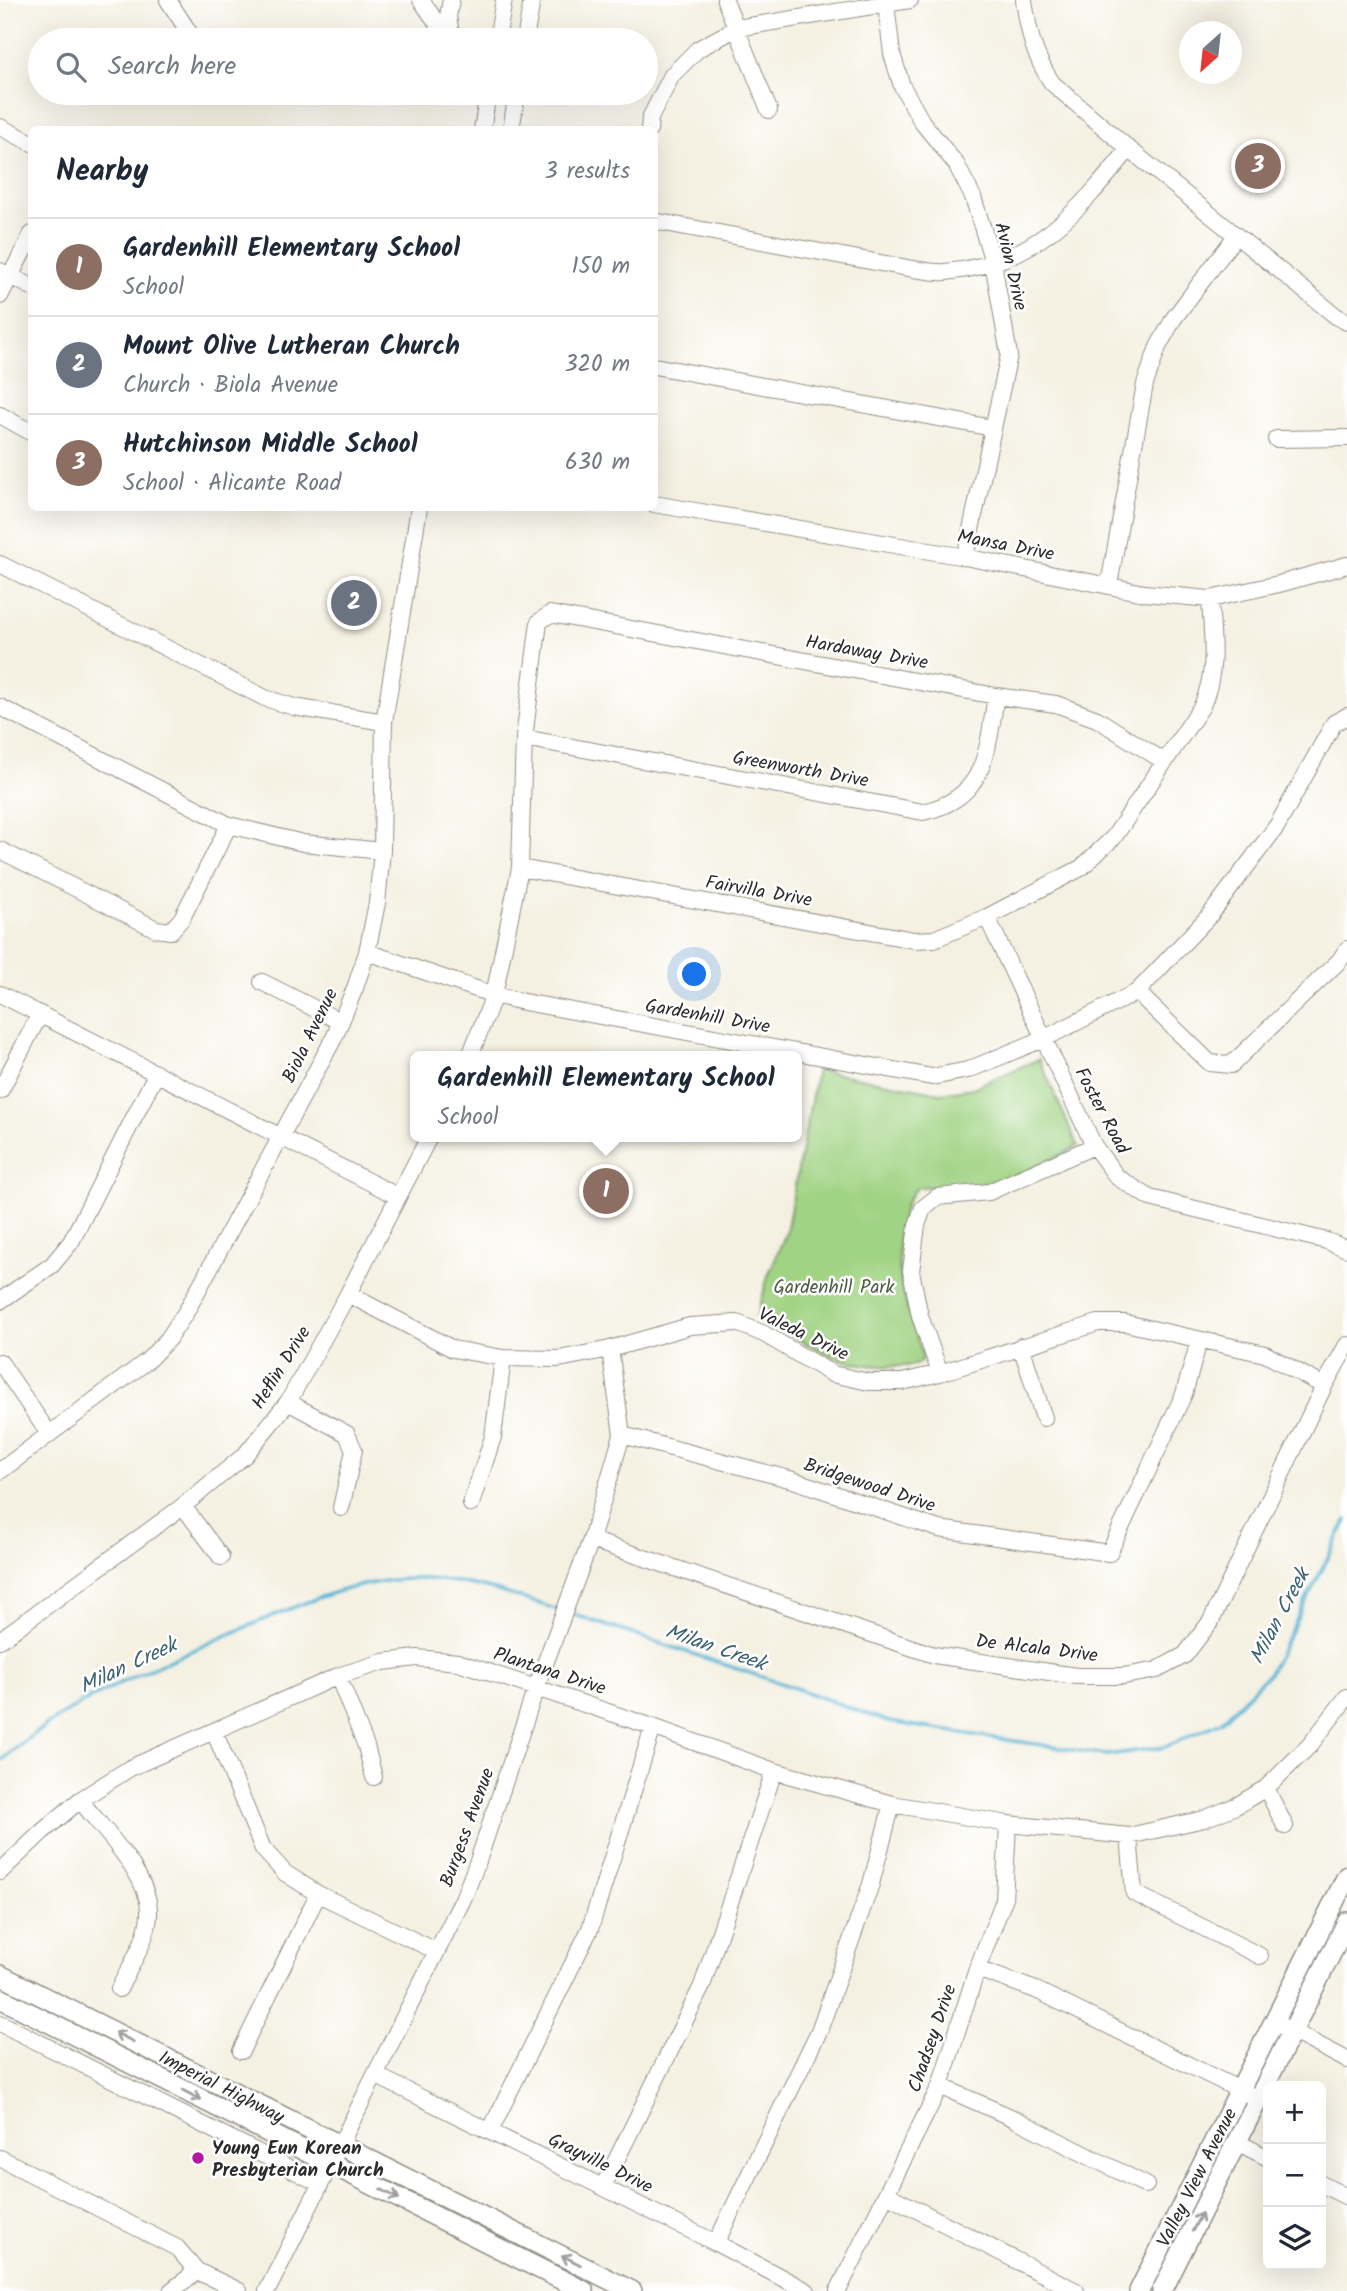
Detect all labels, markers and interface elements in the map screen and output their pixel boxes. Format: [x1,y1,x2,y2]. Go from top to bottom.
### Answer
north arrow [1179,21,1242,84]
search box [28,28,658,105]
text: Search here [108,46,236,88]
icon: search [52,48,90,86]
pin: 3 [1235,140,1281,192]
text: Nearby [56,148,148,196]
text: 3 results [544,154,630,190]
street label: Avion Drive [985,219,1035,314]
text: Gardenhill Elementary School [123,228,460,270]
text: 1 [76,249,82,285]
text: 150 m [571,249,630,285]
text: School [123,270,184,306]
text: Mount Olive Lutheran Church [123,326,460,368]
text: 2 [72,347,86,383]
text: 320 m [564,347,630,383]
text: Church · Biola Avenue [123,368,338,404]
text: Hutchinson Middle School [123,424,418,466]
text: 3 [73,445,85,481]
text: 630 m [565,445,630,481]
text: School · Alicante Road [123,466,341,502]
street label: Mansa Drive [955,522,1057,570]
pin: 2 [331,577,377,629]
street label: Hardaway Drive [803,627,931,679]
street label: Greenworth Drive [730,743,871,797]
street label: Fairvilla Drive [703,868,815,916]
your location [677,957,711,991]
street label: Biola Avenue [275,983,347,1088]
street label: Gardenhill Drive [643,991,773,1043]
popup [410,1051,802,1142]
text: Gardenhill Elementary School [437,1058,775,1100]
street label: Foster Road [1066,1062,1137,1160]
text: School [437,1100,499,1136]
pin: 1 [583,1165,629,1217]
park label: Gardenhill Park [773,1273,895,1303]
street label: Valeda Drive [753,1300,854,1370]
street label: Heflin Drive [244,1320,319,1416]
street label: Bridgewood Drive [800,1451,939,1521]
water label: Milan Creek [1241,1560,1321,1671]
water label: Milan Creek [661,1616,773,1682]
street label: De Alcala Drive [974,1627,1100,1671]
water label: Milan Creek [74,1628,186,1703]
street label: Plantana Drive [489,1640,610,1704]
street label: Burgess Avenue [432,1763,503,1891]
street label: Chadsey Drive [900,1980,966,2097]
one-way arrow [114,2029,135,2043]
street label: Imperial Highway [153,2043,290,2133]
map controls [1263,2081,1326,2270]
button: + [1263,2081,1326,2144]
one-way arrow [181,2088,202,2102]
street label: Valley View Avenue [1150,2103,1246,2253]
street label: Grayville Drive [543,2125,658,2202]
place label: Young Eun Korean Presbyterian Church [212,2134,384,2186]
button: − [1263,2144,1326,2207]
marker: Young Eun Korean Presbyterian Church [190,2150,206,2166]
one-way arrow [379,2187,400,2201]
button: layers [1263,2207,1326,2270]
one-way arrow [1190,2212,1204,2233]
one-way arrow [561,2253,582,2267]

